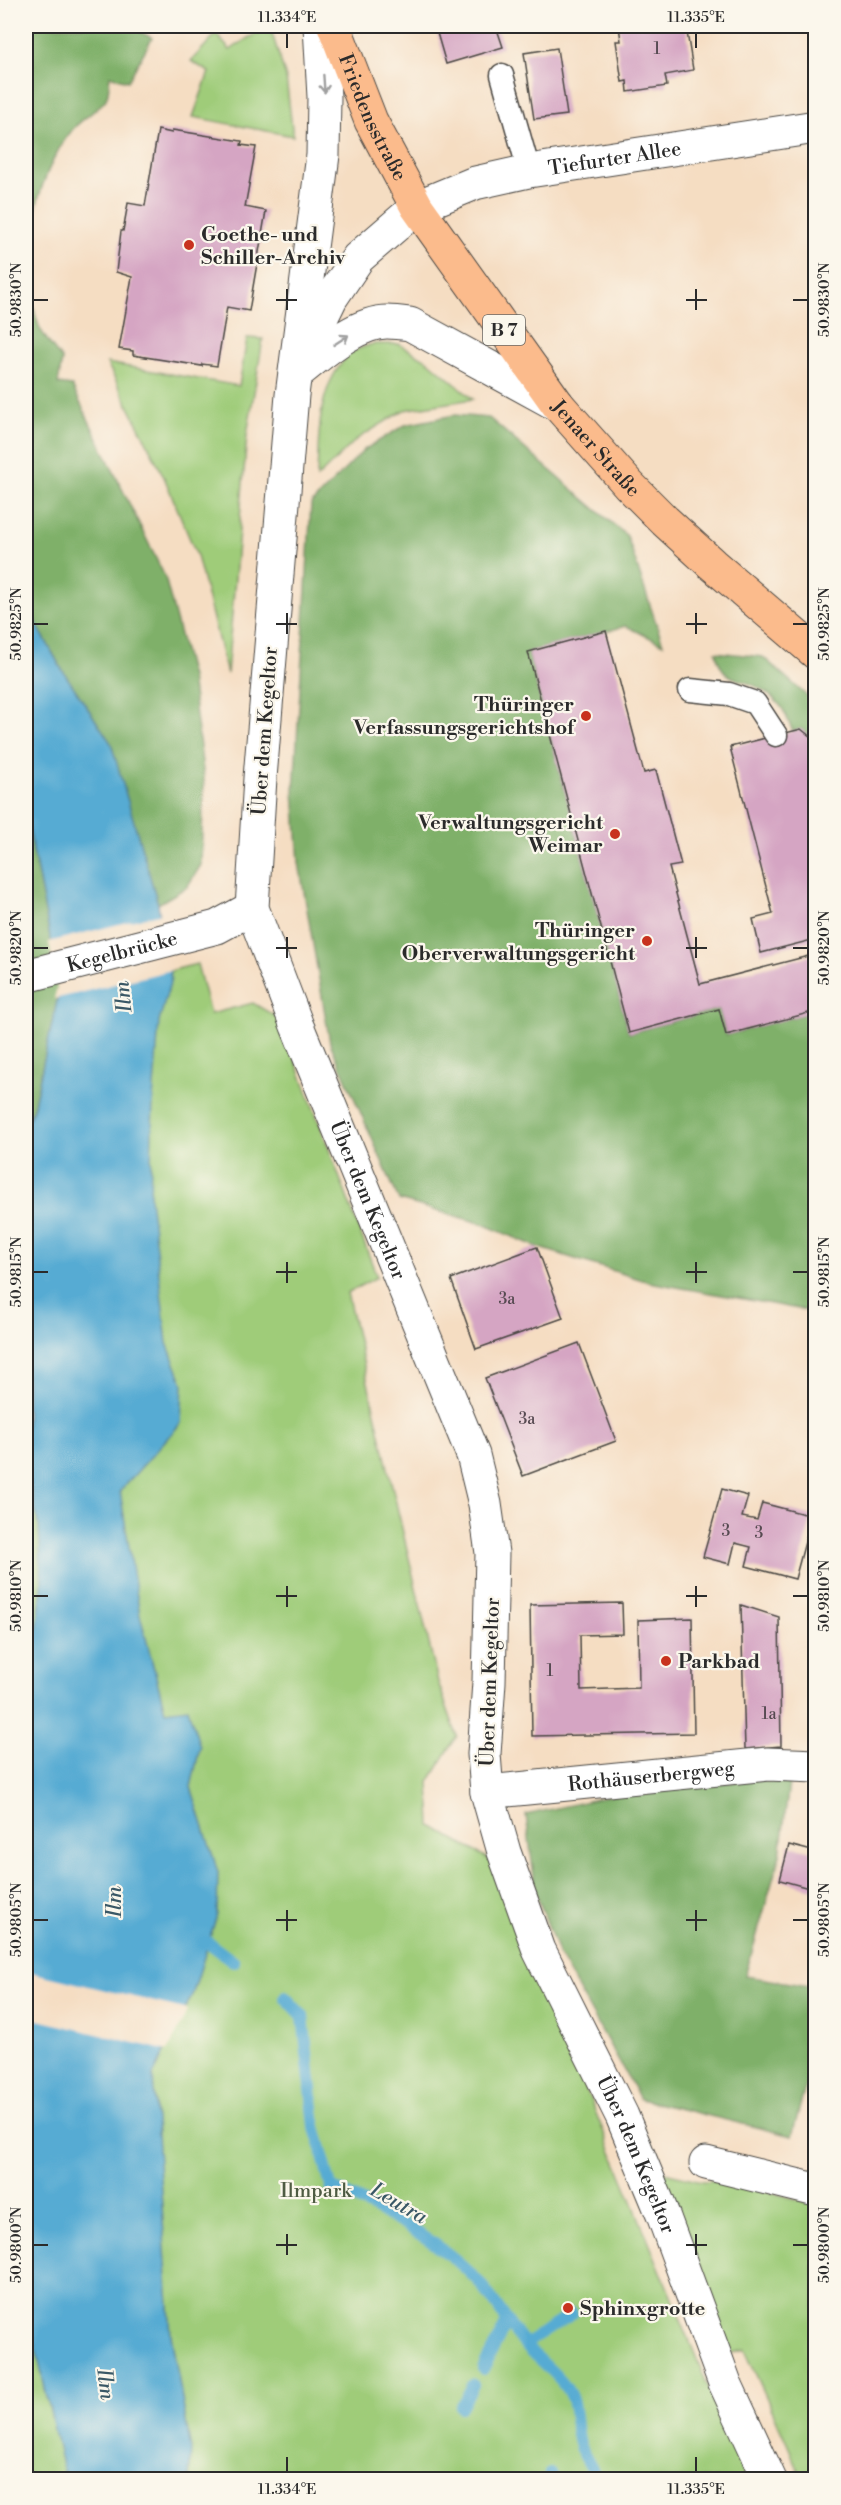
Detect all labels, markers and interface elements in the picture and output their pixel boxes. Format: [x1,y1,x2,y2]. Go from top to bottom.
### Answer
text: 11.334°E [258,8,316,27]
text: 11.335°E [667,8,725,27]
house number: 1 [654,39,661,59]
street label: Friedensstraße [332,50,412,185]
one-way arrow [318,73,329,93]
street label: Tiefurter Allee [547,137,683,182]
place label: Goethe- und Schiller-Archiv [201,223,346,271]
marker: Goethe- und Schiller-Archiv [182,238,196,252]
text: 50.9830°N [7,263,26,337]
text: 50.9830°N [815,263,834,337]
road number: B 7 [483,315,525,345]
one-way arrow [333,334,350,347]
street label: Jenaer Straße [544,394,645,503]
text: 50.9825°N [7,587,26,661]
text: 50.9825°N [815,587,834,661]
street label: Über dem Kegeltor [246,645,284,817]
place label: Thüringer Verfassungsgerichtshof [352,693,577,741]
marker: Thüringer Verfassungsgerichtshof [579,709,593,723]
place label: Verwaltungsgericht Weimar [417,811,604,859]
marker: Verwaltungsgericht Weimar [608,827,622,841]
text: 50.9820°N [7,911,26,986]
text: 50.9820°N [815,911,834,986]
place label: Thüringer Oberverwaltungsgericht [402,919,636,967]
street label: Kegelbrücke [64,927,180,979]
marker: Thüringer Oberverwaltungsgericht [640,934,654,948]
water label: Ilm [109,979,139,1015]
street label: Über dem Kegeltor [323,1117,411,1284]
text: 50.9815°N [7,1237,26,1307]
text: 50.9815°N [815,1237,834,1307]
house number: 3a [499,1289,516,1309]
house number: 3a [519,1409,536,1429]
house number: 3 [722,1521,731,1541]
house number: 3 [755,1523,764,1543]
text: 50.9810°N [7,1560,26,1632]
text: 50.9810°N [815,1560,834,1632]
street label: Über dem Kegeltor [474,1596,506,1767]
place label: Parkbad [678,1650,760,1675]
marker: Parkbad [659,1654,673,1668]
house number: 1 [547,1661,554,1681]
house number: 1a [762,1704,777,1724]
street label: Rothäuserbergweg [567,1756,736,1798]
text: 50.9805°N [7,1883,26,1957]
text: 50.9805°N [815,1883,834,1957]
water label: Ilm [102,1885,128,1919]
street label: Über dem Kegeltor [590,2071,680,2238]
water label: Leutra [365,2177,432,2231]
park label: Ilmpark [280,2179,353,2204]
text: 50.9800°N [7,2207,26,2283]
text: 50.9800°N [815,2207,834,2283]
place label: Sphinxgrotte [580,2297,706,2322]
marker: Sphinxgrotte [561,2301,575,2315]
water label: Ilm [90,2366,120,2402]
text: 11.334°E [258,2480,316,2499]
text: 11.335°E [667,2480,725,2499]

